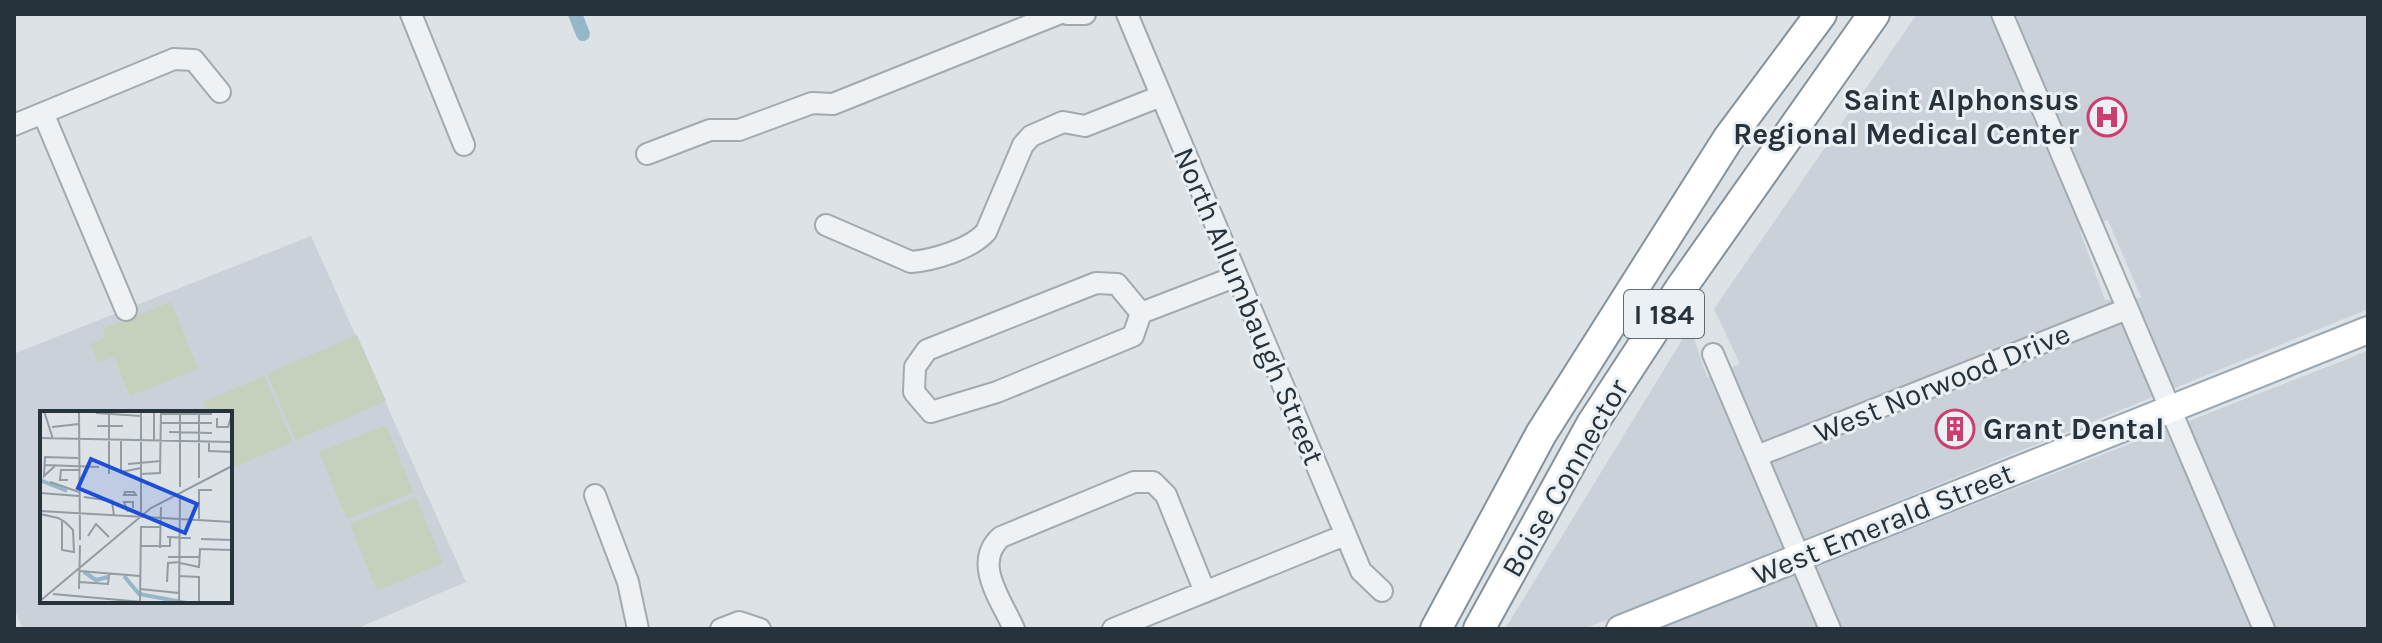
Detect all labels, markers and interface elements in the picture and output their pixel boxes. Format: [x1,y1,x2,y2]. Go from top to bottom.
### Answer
place label: Saint Alphonsus Regional Medical Center [1733,82,2079,152]
hospital icon: Saint Alphonsus Regional Medical Center [2086,96,2128,138]
street label: North Allumbaugh Street [1166,142,1332,470]
road number: I 184 [1624,290,1704,338]
street label: West Norwood Drive [1809,315,2075,451]
street label: Boise Connector [1494,372,1636,583]
building icon: Grant Dental [1934,408,1976,450]
inset map [40,411,232,603]
place label: Grant Dental [1983,411,2164,447]
street label: West Emerald Street [1747,455,2019,593]

